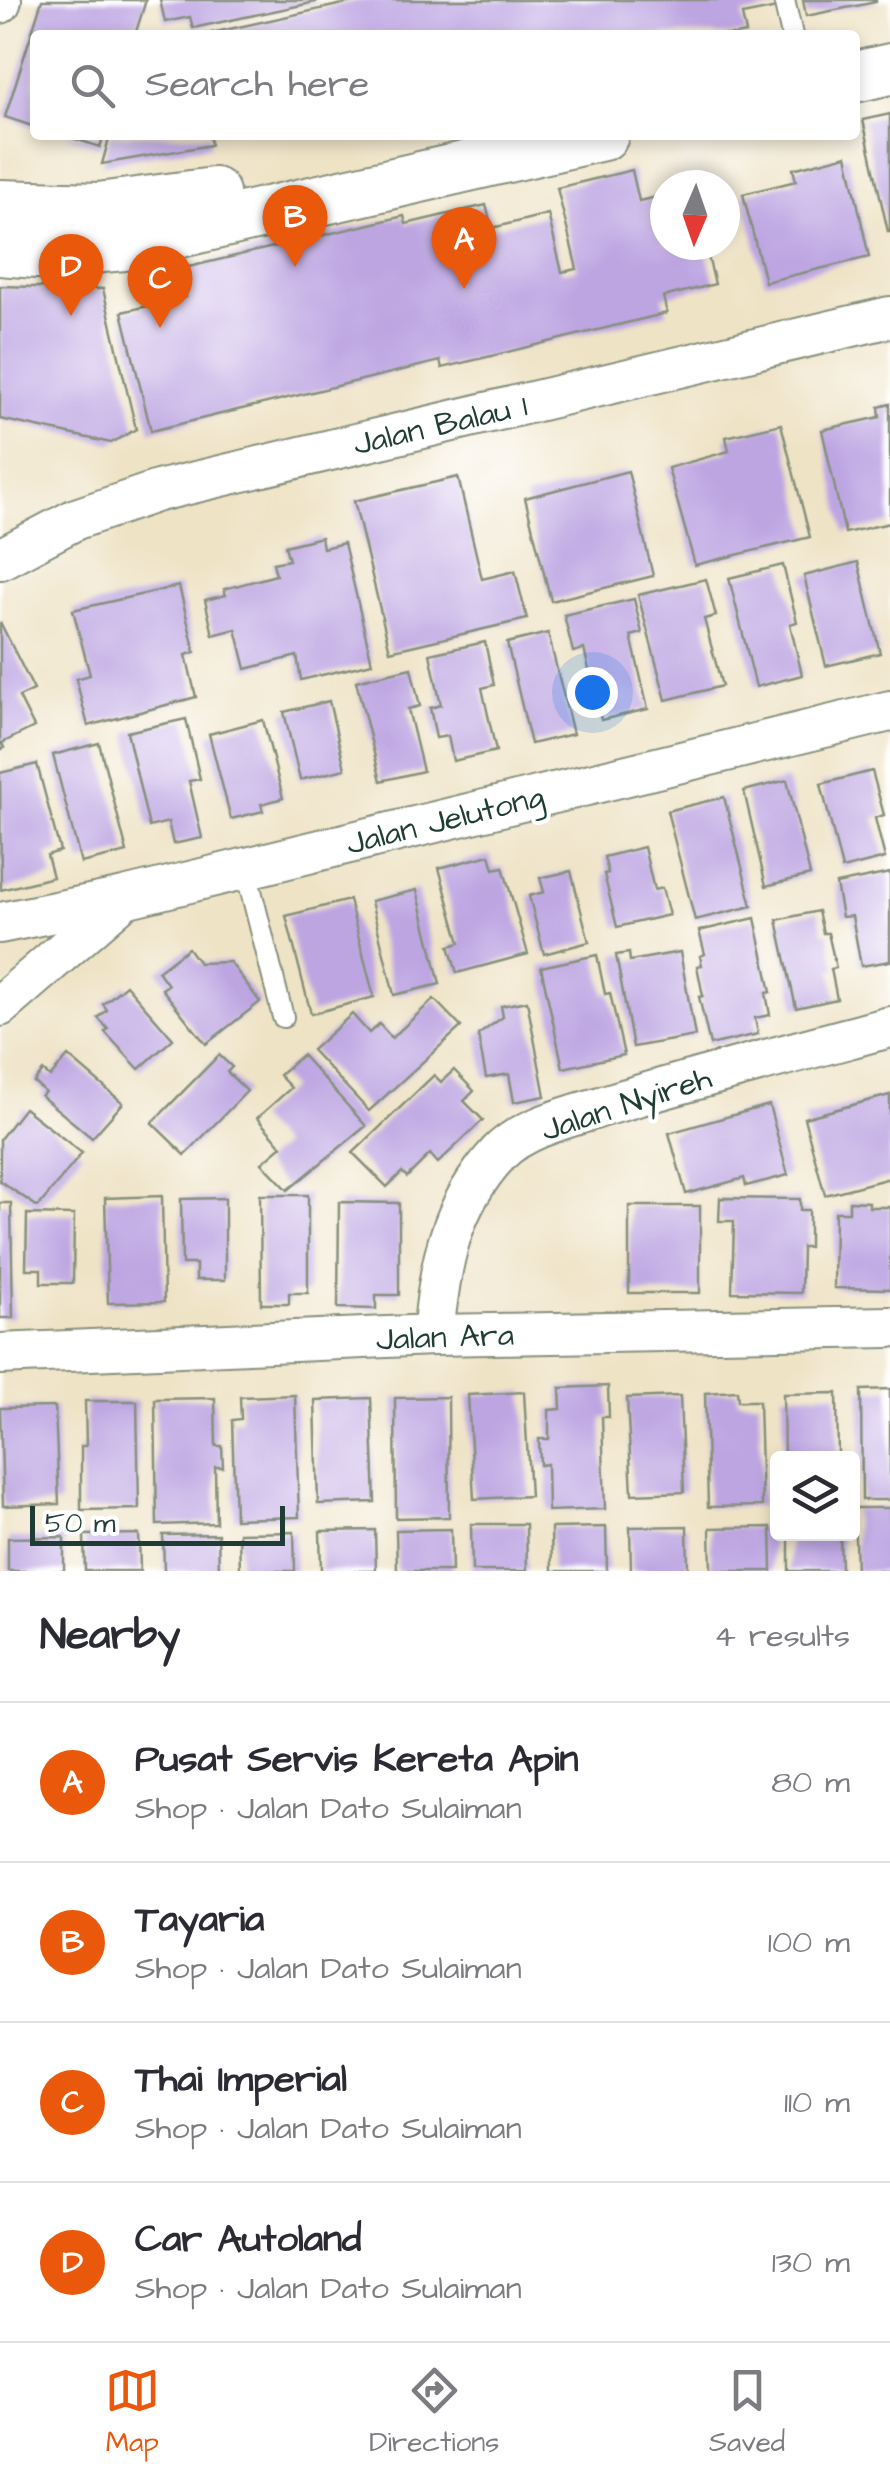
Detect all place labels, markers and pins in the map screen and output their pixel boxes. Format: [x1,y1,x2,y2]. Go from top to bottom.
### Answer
pin: B [262,184,328,267]
pin: A [432,206,496,289]
pin: D [38,234,104,316]
pin: C [128,245,192,328]

